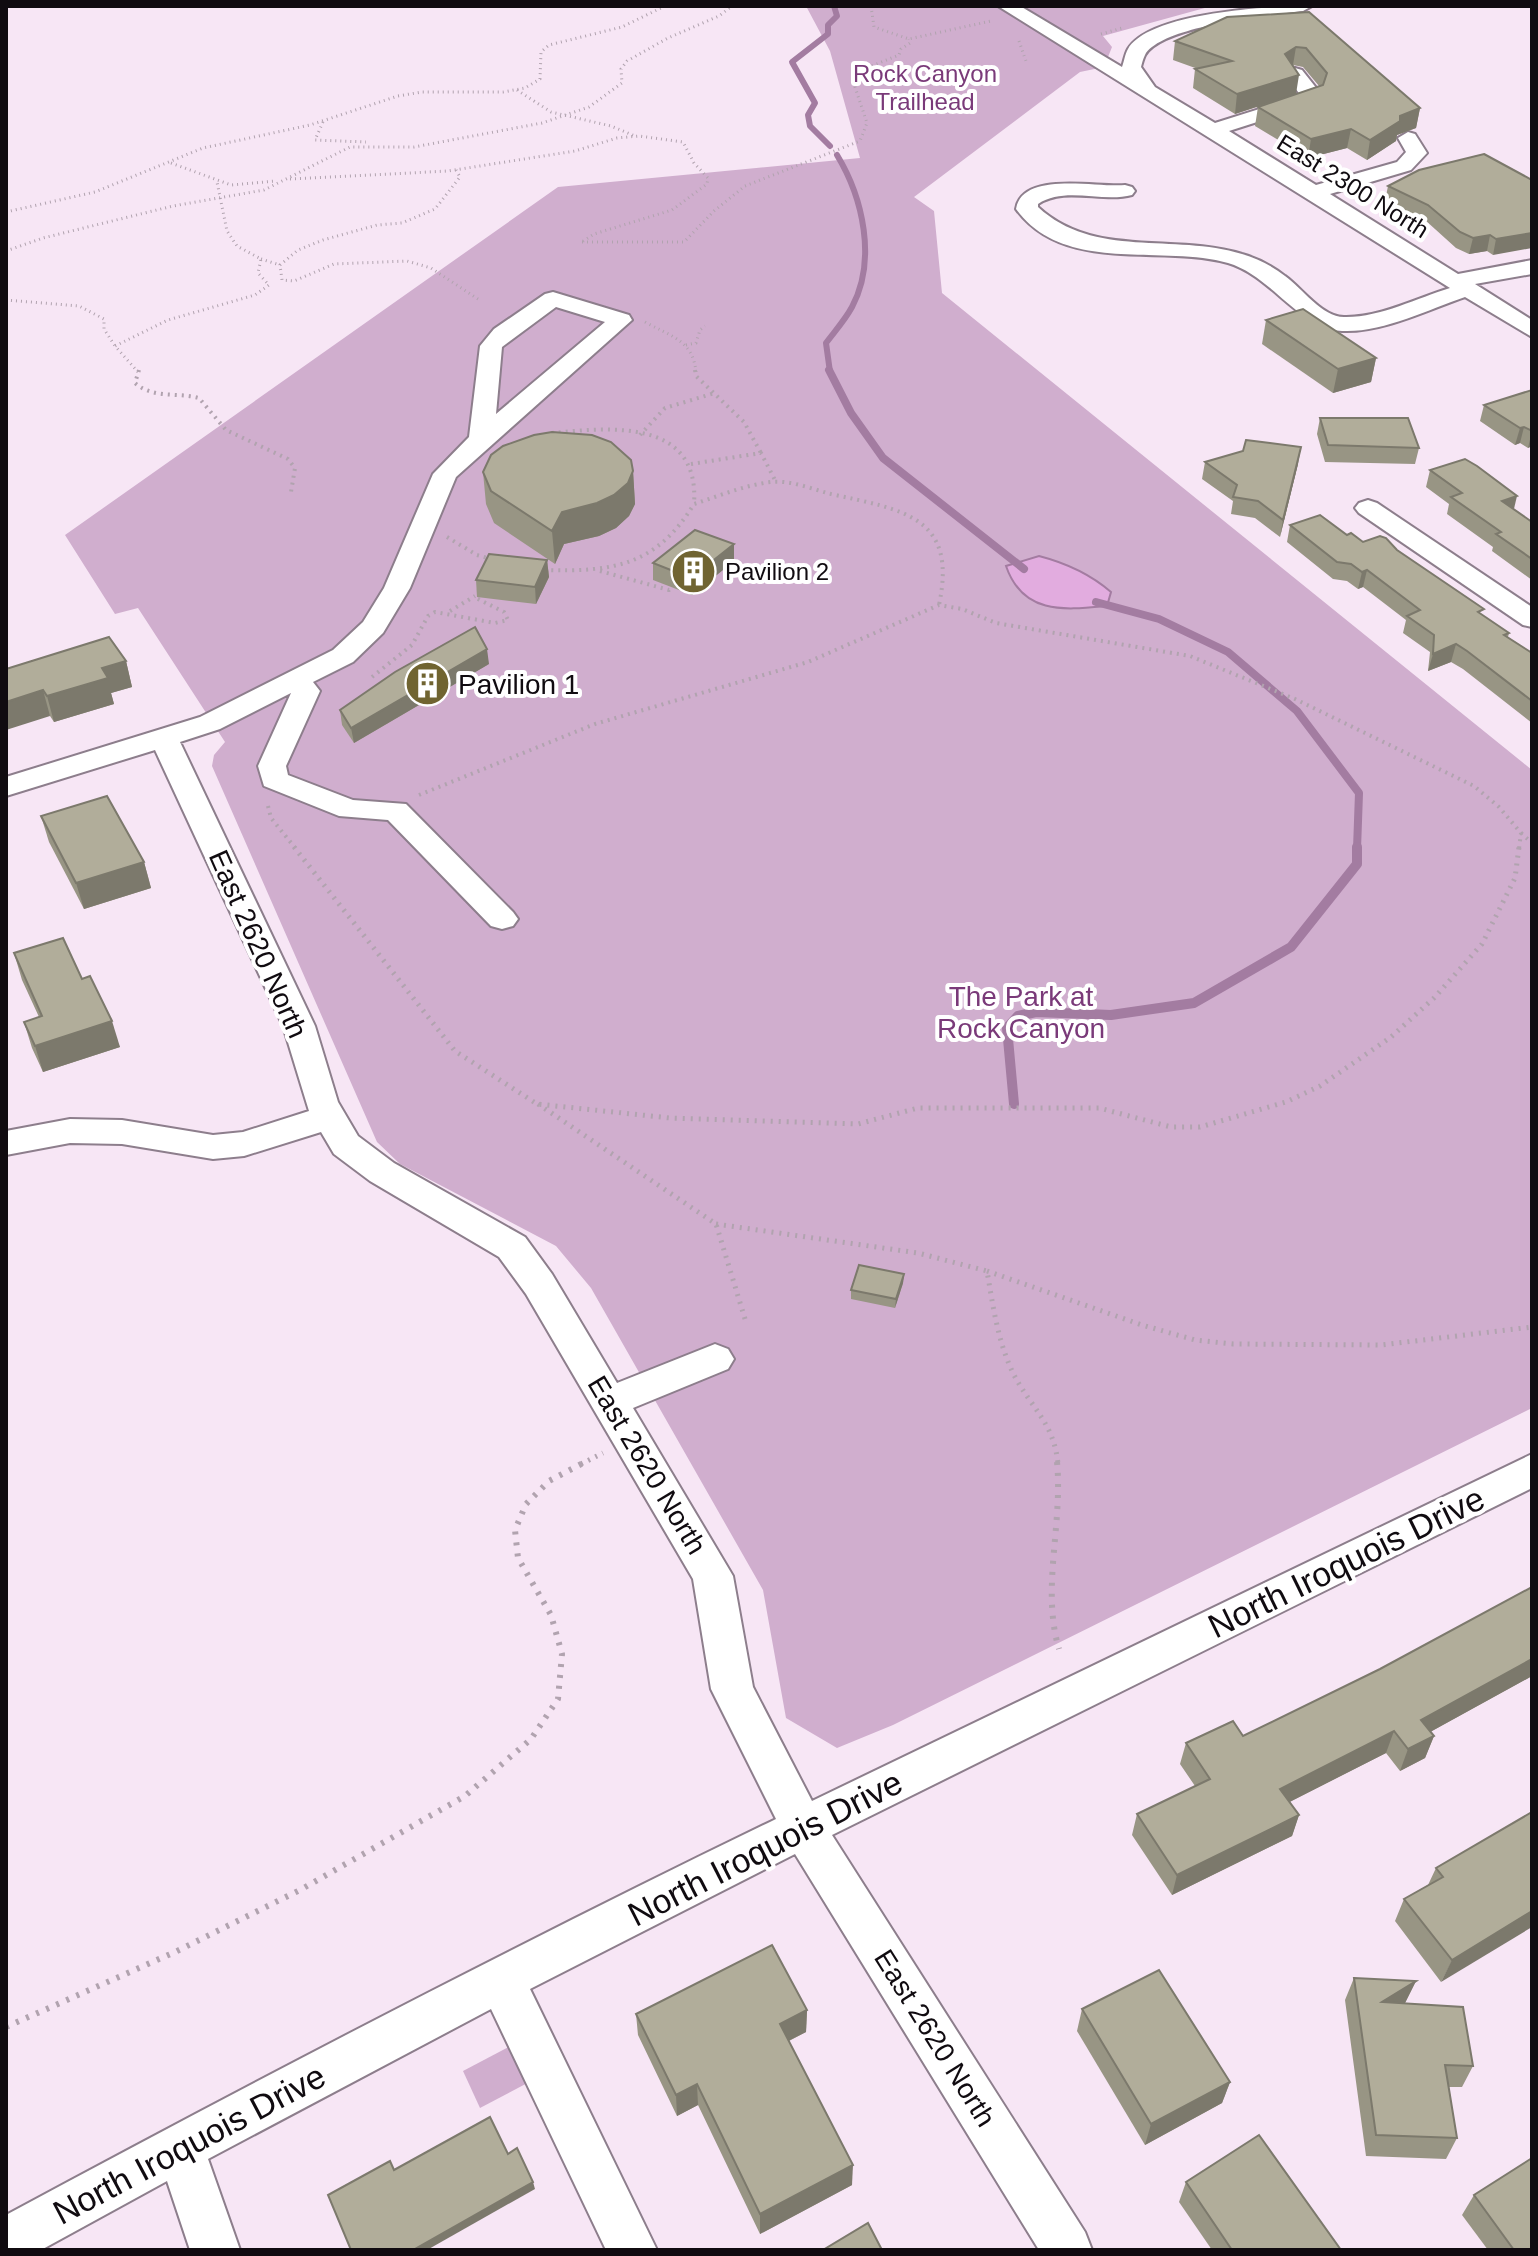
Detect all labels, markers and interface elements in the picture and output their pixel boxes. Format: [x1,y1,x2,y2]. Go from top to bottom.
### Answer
park label: Rock Canyon Trailhead [853,60,997,115]
street label: East 2300 North [1272,129,1434,243]
building icon: Pavilion 2 [670,547,718,595]
place label: Pavilion 2 [725,558,829,585]
building icon: Pavilion 1 [403,660,451,708]
place label: Pavilion 1 [458,669,579,700]
street label: East 2620 North [203,845,313,1043]
park label: The Park at Rock Canyon [937,981,1105,1044]
street label: East 2620 North [582,1370,712,1560]
street label: North Iroquois Drive [1202,1479,1490,1645]
street label: North Iroquois Drive [622,1762,908,1934]
street label: East 2620 North [868,1944,1002,2132]
street label: North Iroquois Drive [47,2056,331,2232]

